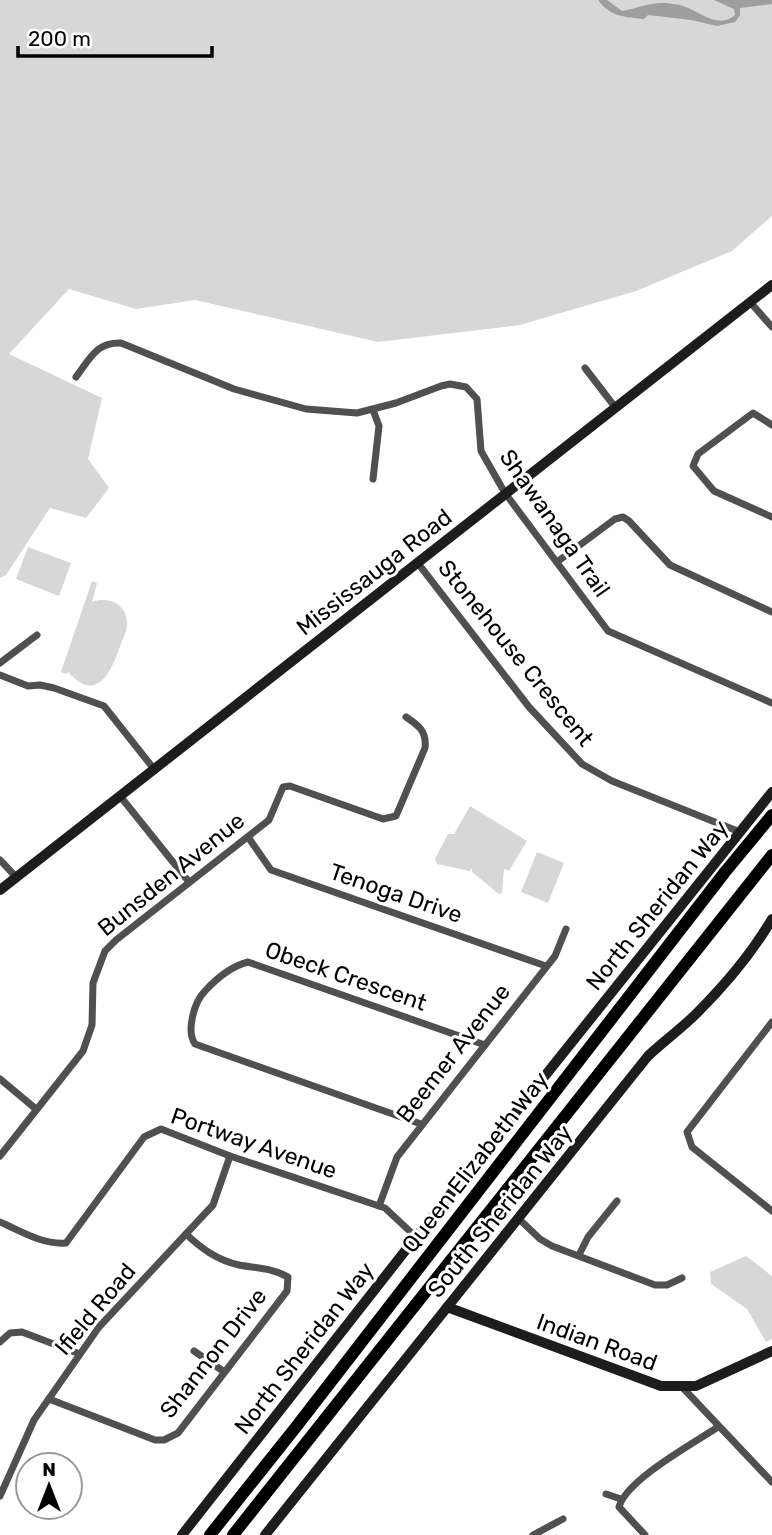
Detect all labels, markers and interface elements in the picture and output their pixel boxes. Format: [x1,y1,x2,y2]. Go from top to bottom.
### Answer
scale bar [18,14,212,58]
text: 200 m [28,26,91,51]
street label: Shawanaga Trail [494,444,616,602]
street label: Mississauga Road [291,503,457,641]
street label: Stonehouse Crescent [432,554,600,752]
street label: Bunsden Avenue [92,806,250,942]
street label: North Sheridan Way [580,814,734,996]
street label: Tenoga Drive [326,857,466,929]
street label: Obeck Crescent [262,935,430,1017]
street label: Beemer Avenue [390,978,516,1128]
street label: Queen Elizabeth Way [396,1066,555,1258]
street label: Portway Avenue [167,1101,341,1185]
street label: South Sheridan Way [422,1119,578,1303]
street label: North Sheridan Way [228,1256,380,1440]
street label: Ifield Road [49,1257,141,1361]
street label: Shannon Drive [154,1283,272,1423]
street label: Indian Road [533,1307,661,1377]
north arrow [14,1451,84,1521]
text: N [42,1458,56,1481]

